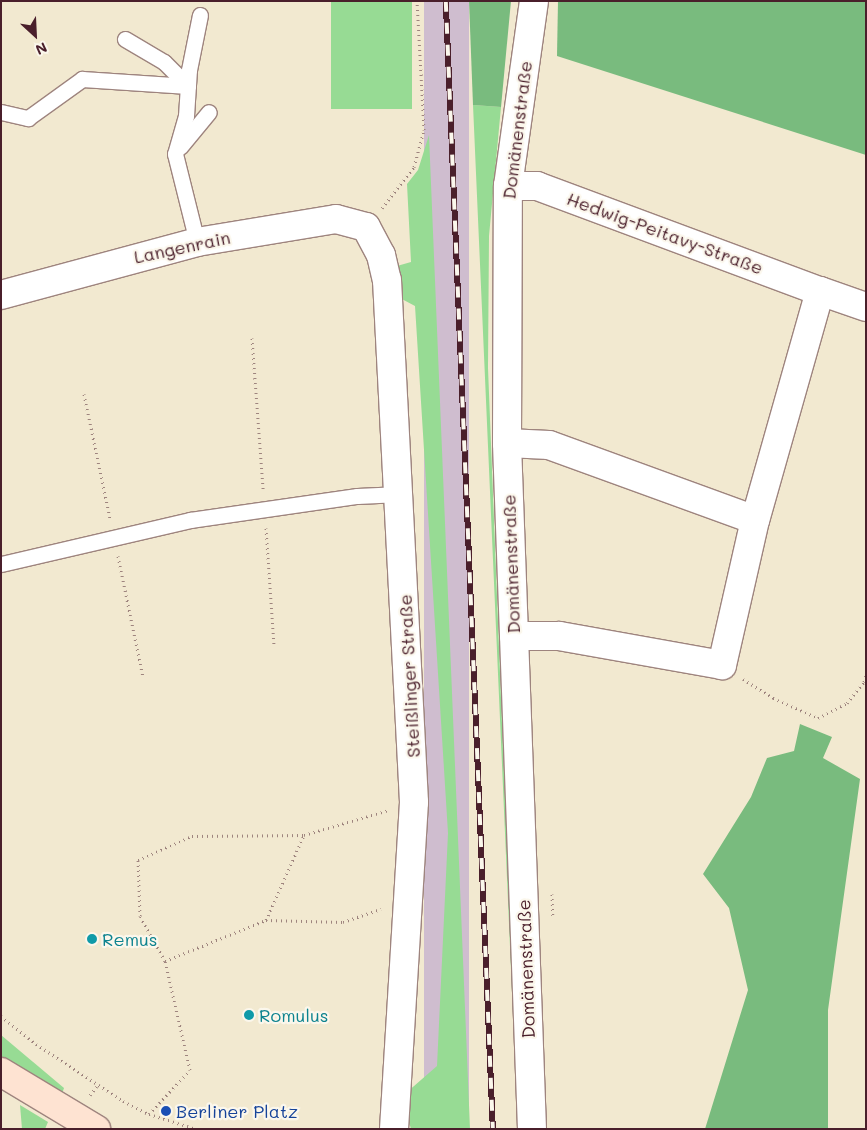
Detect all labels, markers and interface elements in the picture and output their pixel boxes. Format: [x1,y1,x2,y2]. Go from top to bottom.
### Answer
north arrow [10,10,60,60]
text: N [33,38,50,60]
street label: Domänenstraße [498,60,536,200]
street label: Hedwig-Peitavy-Straße [564,187,766,279]
street label: Langenrain [132,226,232,268]
street label: Domänenstraße [498,494,524,634]
street label: Steißlinger Straße [394,594,424,758]
street label: Domänenstraße [513,899,539,1039]
place label: Remus [102,928,158,950]
marker: Remus [86,933,98,945]
place label: Romulus [259,1004,329,1026]
marker: Romulus [243,1009,255,1021]
place label: Berliner Platz [176,1100,298,1122]
marker: Berliner Platz [160,1105,172,1117]

